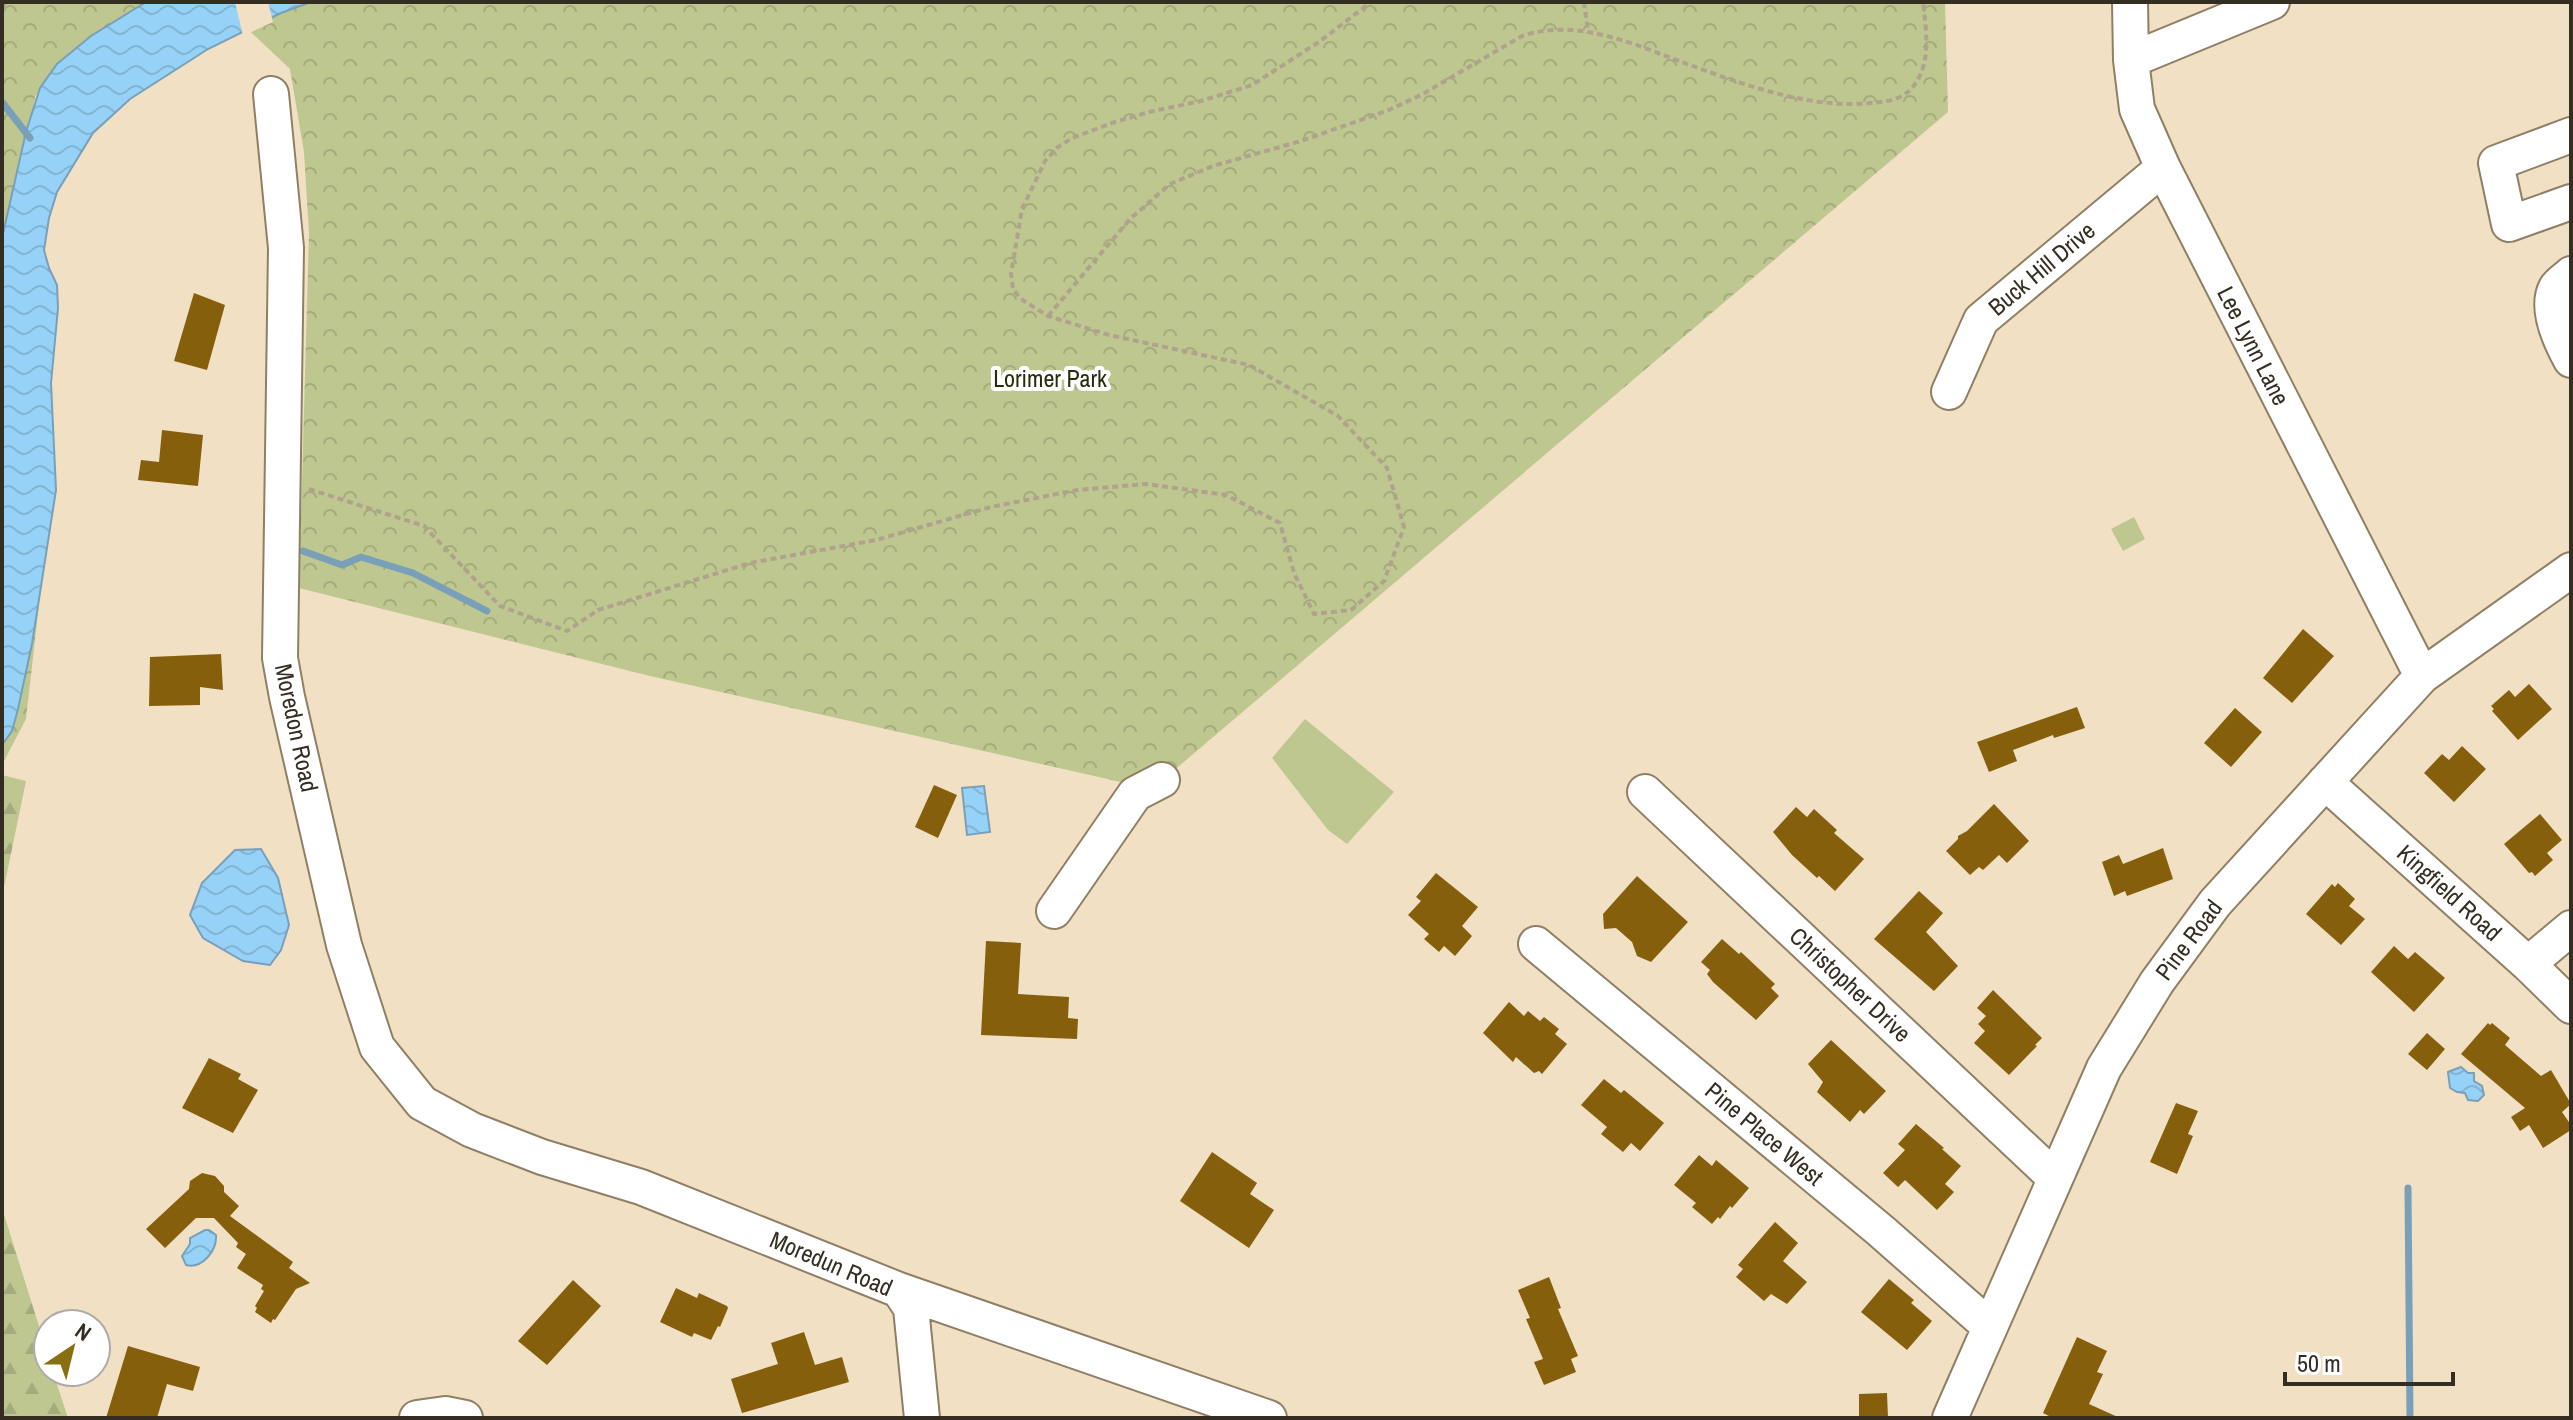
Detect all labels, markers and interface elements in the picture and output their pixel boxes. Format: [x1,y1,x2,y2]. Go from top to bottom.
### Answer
street label: Buck Hill Drive [1981,214,2101,322]
street label: Lee Lynn Lane [2210,281,2298,411]
park label: Lorimer Park [993,362,1107,394]
street label: Moredon Road [268,661,326,795]
street label: Kingfield Road [2391,837,2509,948]
street label: Pine Road [2147,893,2229,986]
street label: Christopher Drive [1783,920,1918,1049]
street label: Pine Place West [1699,1074,1831,1192]
street label: Moredun Road [765,1223,898,1303]
north arrow [32,1308,112,1388]
text: N [70,1316,97,1348]
scale bar [2285,1336,2453,1386]
text: 50 m [2297,1347,2341,1379]

